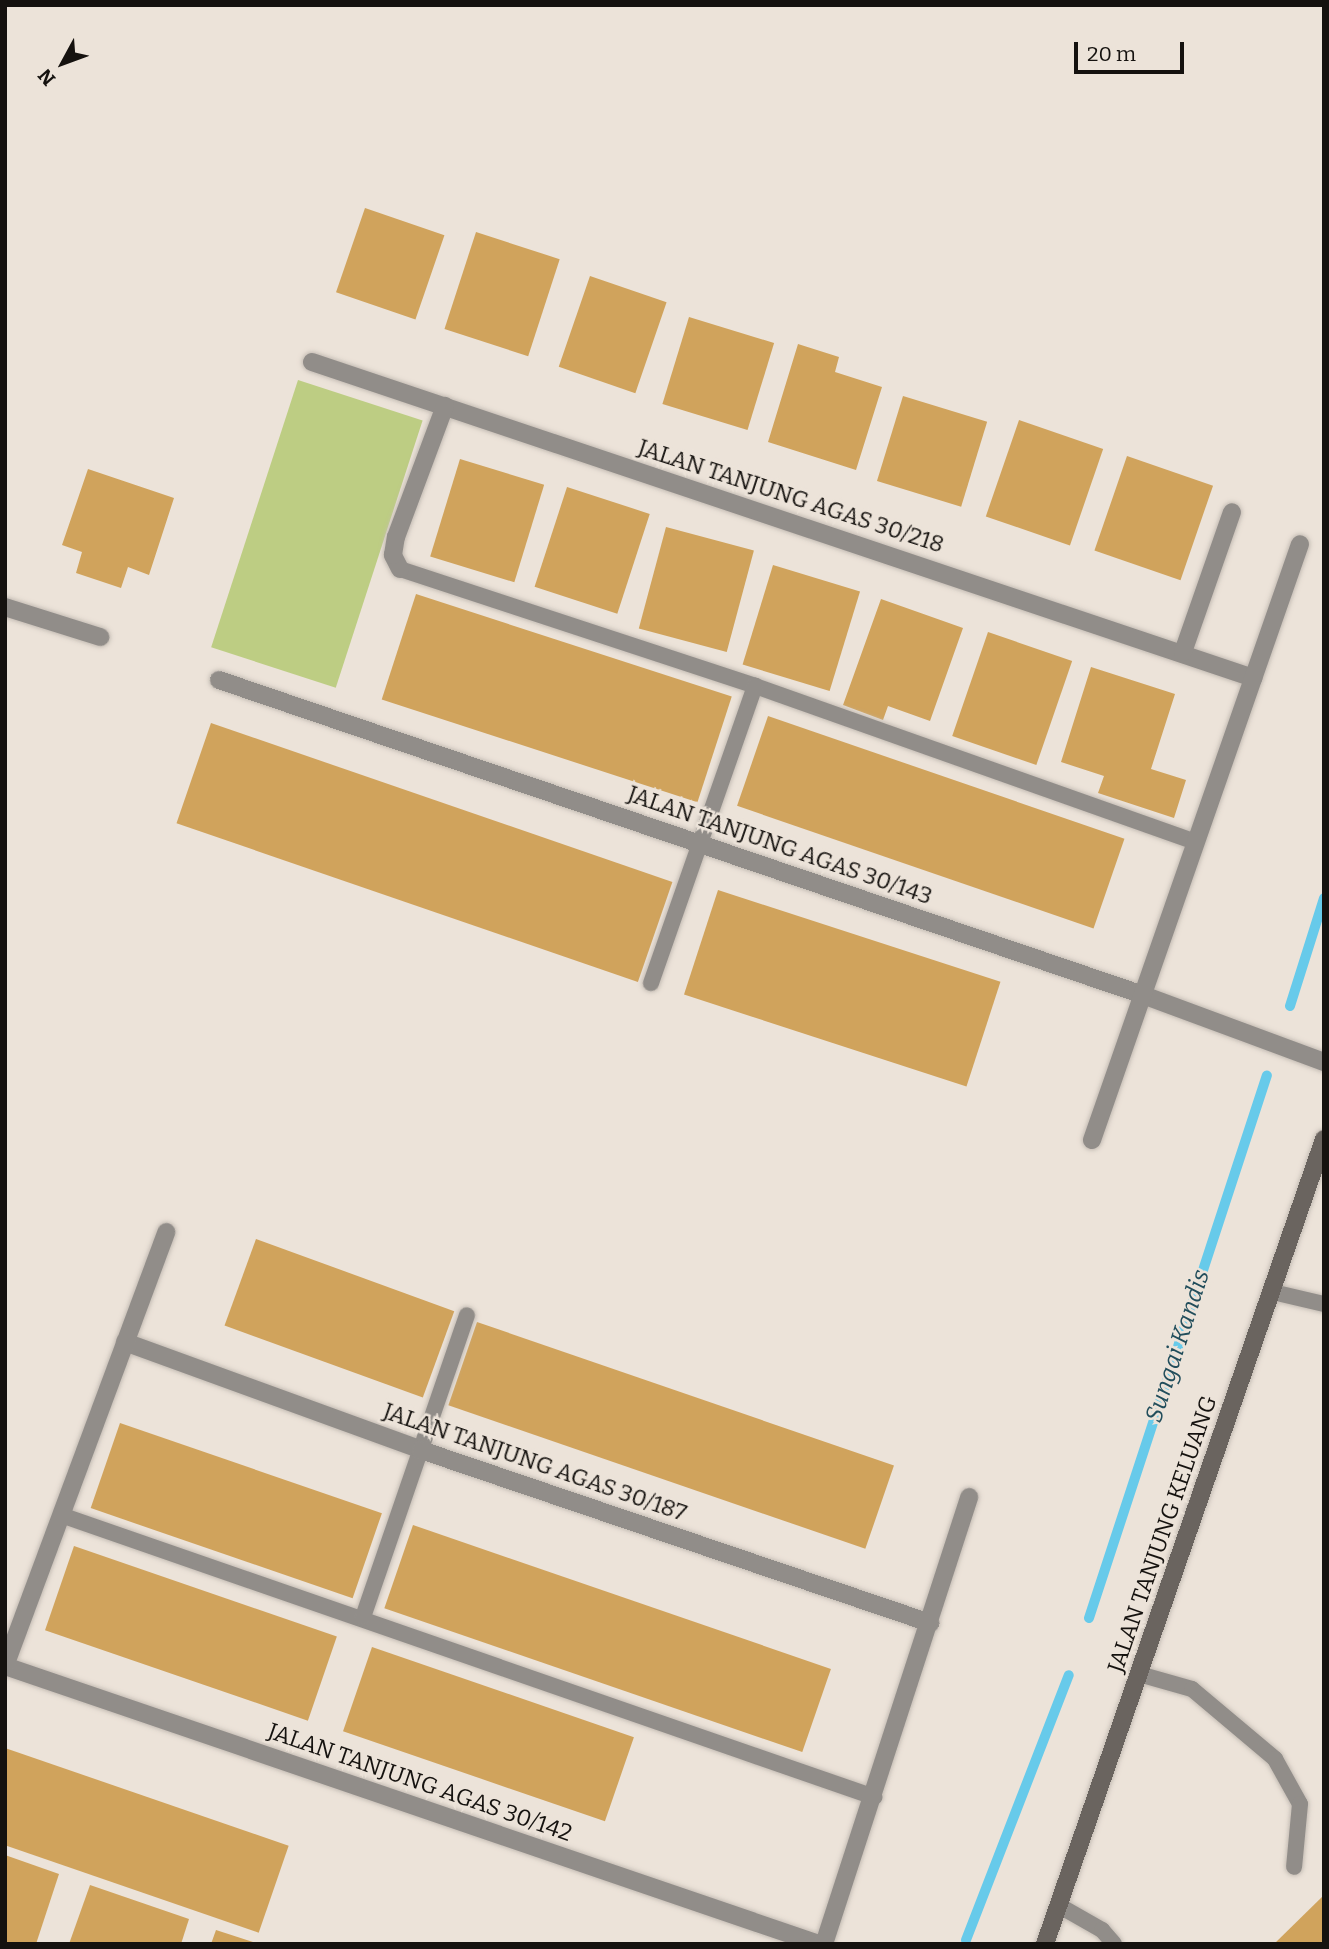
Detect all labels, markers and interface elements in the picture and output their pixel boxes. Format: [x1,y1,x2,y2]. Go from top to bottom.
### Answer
north arrow [28,28,98,98]
scale bar [1077,28,1187,72]
text: 20 m [1087,41,1136,67]
text: N [33,64,60,90]
street label: JALAN TANJUNG AGAS 30/218 [635,433,947,559]
street label: JALAN TANJUNG AGAS 30/143 [624,780,936,910]
water label: Sungai Kandis [1140,1266,1216,1426]
street label: JALAN TANJUNG KELUANG [1102,1392,1222,1676]
street label: JALAN TANJUNG AGAS 30/187 [380,1397,690,1527]
street label: JALAN TANJUNG AGAS 30/142 [265,1717,575,1847]

